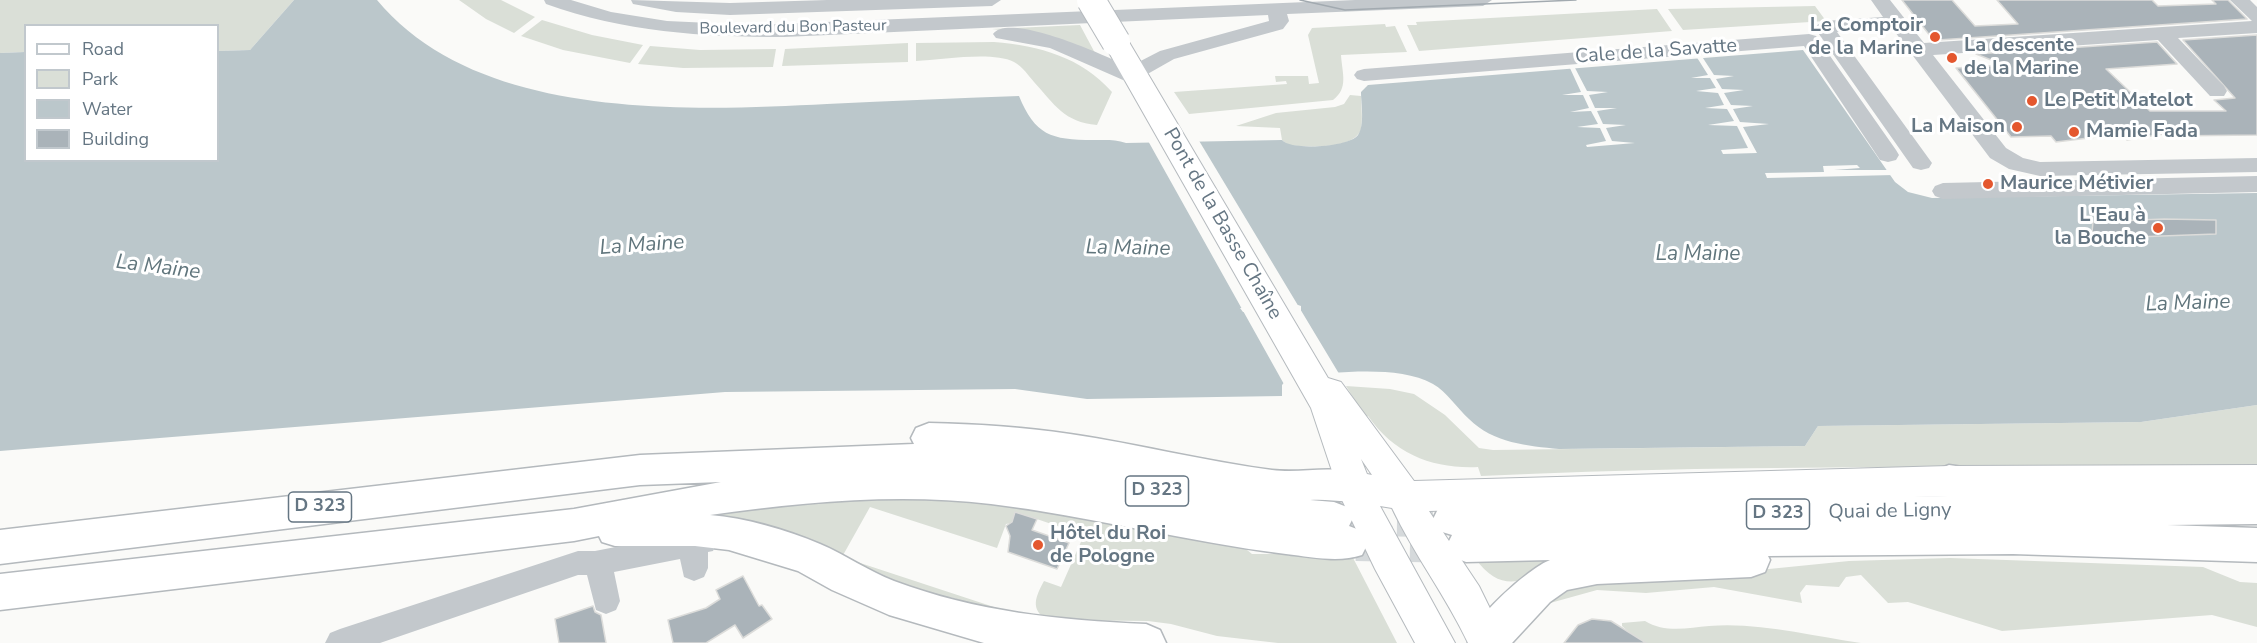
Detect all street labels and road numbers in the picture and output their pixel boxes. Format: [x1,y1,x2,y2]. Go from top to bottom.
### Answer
street label: Boulevard du Bon Pasteur [699,17,887,39]
street label: Cale de la Savatte [1574,34,1738,70]
street label: Pont de la Basse Chaîne [1157,124,1287,324]
road number: D 323 [1126,476,1188,506]
road number: D 323 [288,492,352,522]
road number: D 323 [1746,499,1810,529]
street label: Quai de Ligny [1828,499,1952,525]

